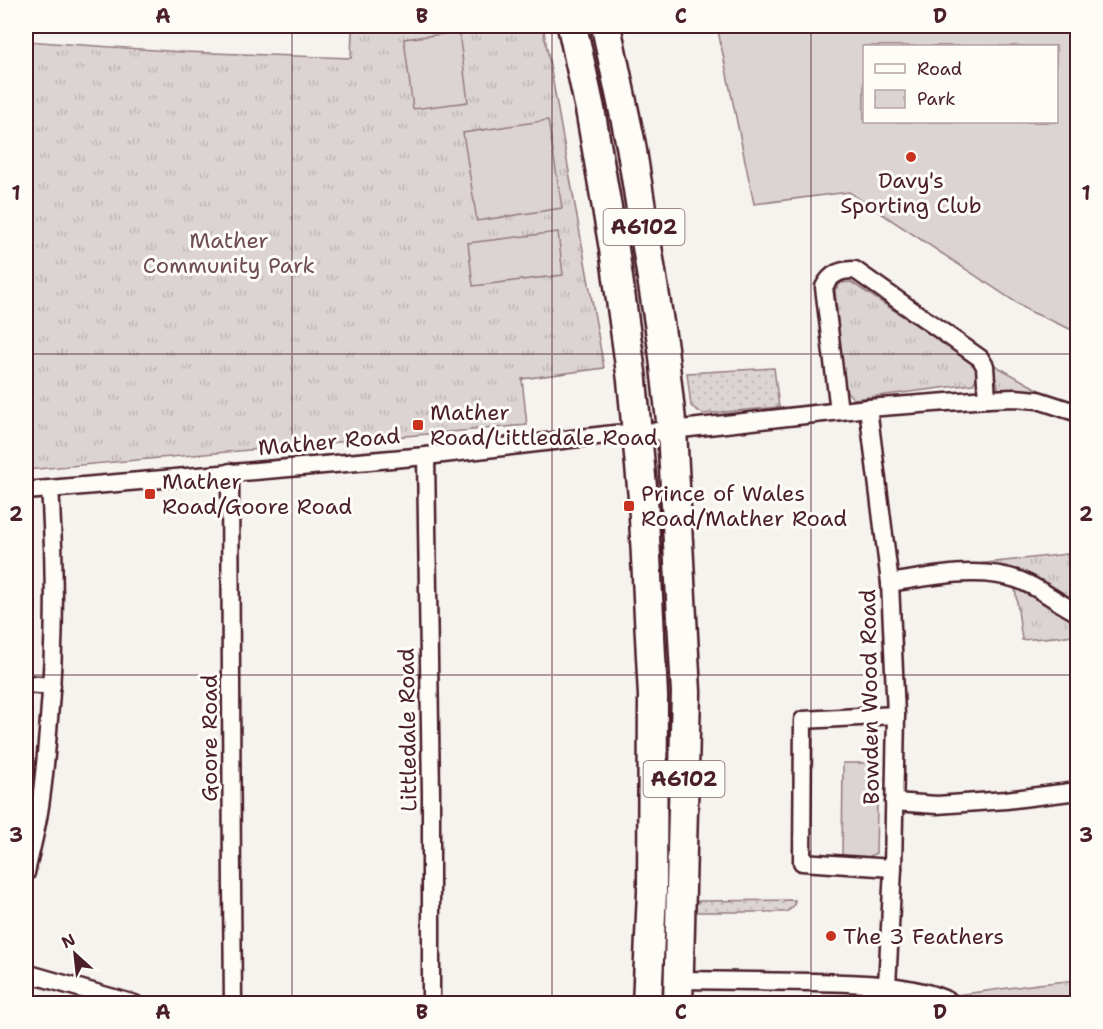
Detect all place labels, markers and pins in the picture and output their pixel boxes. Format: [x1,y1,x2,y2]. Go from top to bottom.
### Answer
marker: Davy's Sporting Club [904,150,918,164]
place label: Davy's Sporting Club [840,166,982,220]
place label: Mather Road/Littledale Road [430,398,658,452]
marker: Mather Road/Littledale Road [411,418,425,432]
place label: Mather Road/Goore Road [162,467,352,521]
place label: Prince of Wales Road/Mather Road [641,479,847,533]
marker: Mather Road/Goore Road [143,487,157,501]
marker: Prince of Wales Road/Mather Road [622,499,636,513]
place label: The 3 Feathers [843,922,1004,951]
marker: The 3 Feathers [824,929,838,943]

